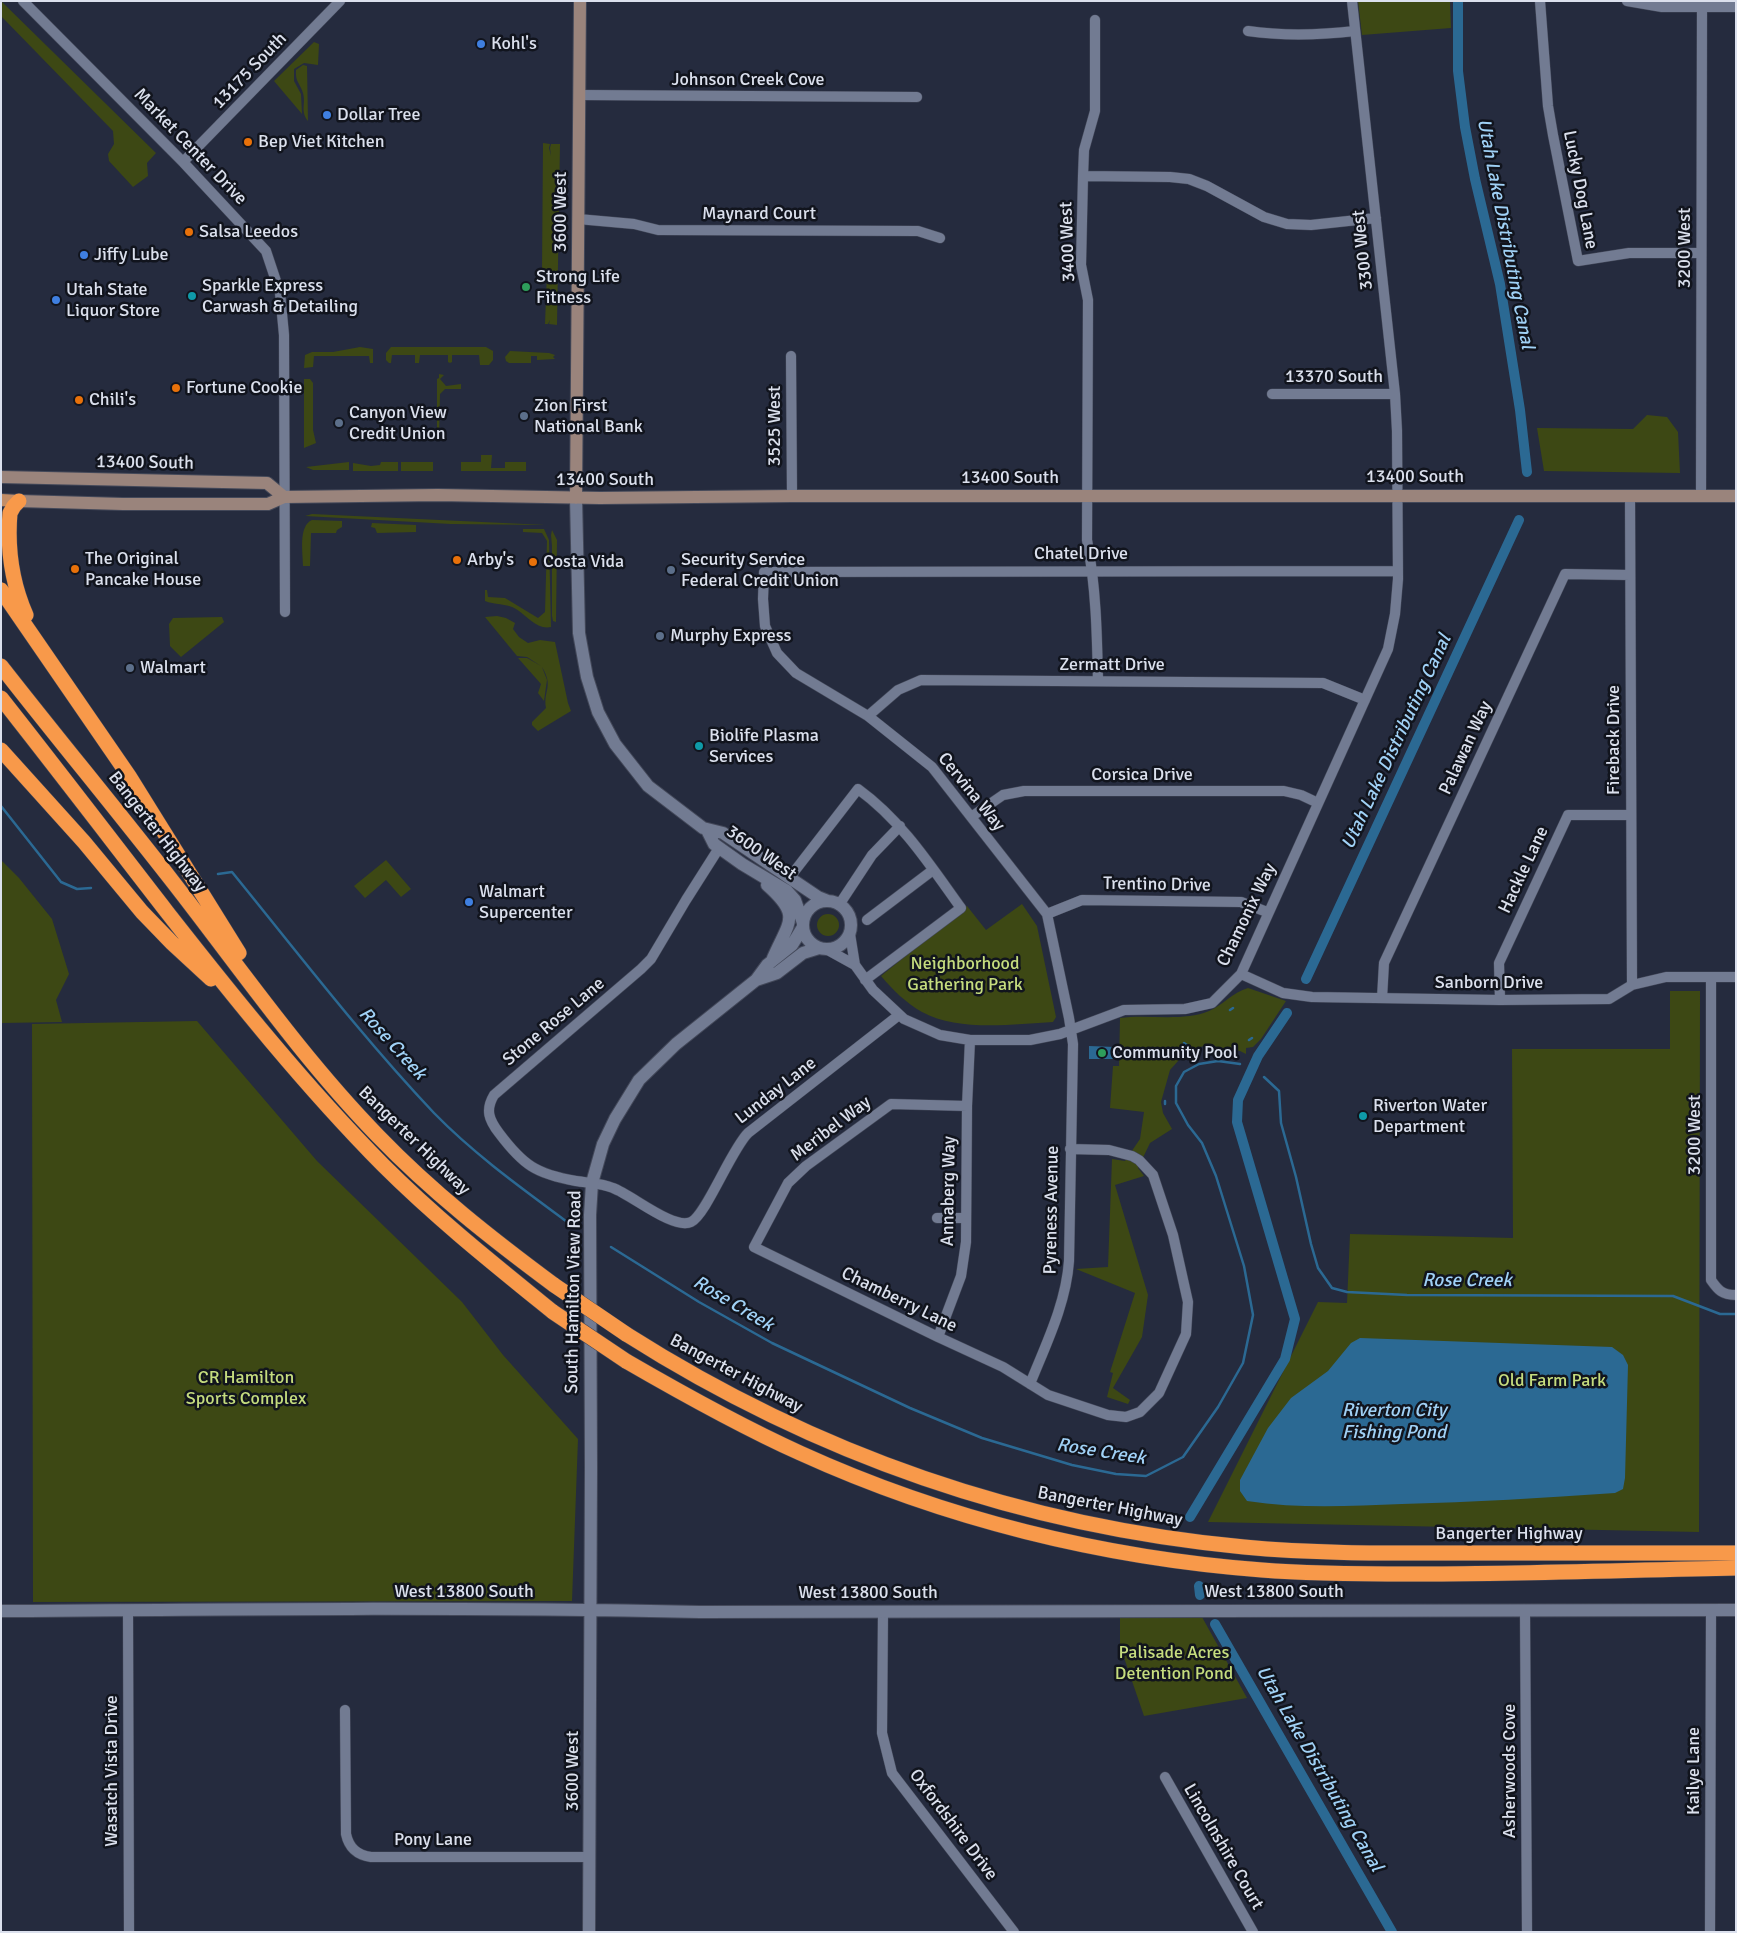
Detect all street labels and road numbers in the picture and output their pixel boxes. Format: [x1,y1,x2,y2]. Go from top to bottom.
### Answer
street label: 13175 South [208,28,292,114]
street label: Johnson Creek Cove [671,69,825,91]
street label: Market Center Drive [129,84,251,210]
street label: Lucky Dog Lane [1558,129,1602,251]
street label: 3600 West [550,172,572,252]
street label: 3400 West [1056,201,1080,283]
street label: Maynard Court [702,203,816,225]
street label: 3200 West [1674,208,1696,288]
street label: 3300 West [1348,209,1378,291]
street label: 13370 South [1285,366,1383,388]
street label: 3525 West [764,386,786,466]
street label: 13400 South [96,451,194,475]
street label: 13400 South [1366,466,1464,488]
street label: 13400 South [961,467,1059,489]
street label: 13400 South [556,469,654,491]
street label: Chatel Drive [1034,543,1128,565]
street label: Zermatt Drive [1059,654,1165,676]
street label: Fireback Drive [1603,685,1625,795]
street label: Palawan Way [1435,698,1497,798]
street label: Cervina Way [933,748,1009,836]
street label: Corsica Drive [1091,764,1193,786]
street label: Bangerter Highway [103,767,211,897]
street label: 3600 West [722,821,800,885]
street label: Hackle Lane [1494,823,1554,917]
street label: Chamonix Way [1213,860,1281,970]
street label: Trentino Drive [1103,873,1211,897]
street label: Sanborn Drive [1435,972,1543,994]
street label: Stone Rose Lane [499,973,609,1071]
street label: Lunday Lane [731,1053,821,1129]
street label: Bangerter Highway [354,1082,474,1200]
street label: Meribel Way [787,1092,875,1166]
street label: 3200 West [1684,1095,1706,1175]
street label: Annaberg Way [937,1136,961,1246]
street label: Pyreness Avenue [1040,1145,1064,1275]
street label: South Hamilton View Road [561,1190,587,1394]
street label: Chamberry Lane [838,1263,960,1337]
street label: Bangerter Highway [666,1330,806,1418]
street label: Bangerter Highway [1036,1482,1184,1532]
street label: Bangerter Highway [1435,1523,1583,1545]
street label: West 13800 South [394,1581,534,1603]
street label: West 13800 South [1204,1581,1344,1603]
street label: West 13800 South [798,1582,938,1604]
street label: Wasatch Vista Drive [101,1695,123,1847]
street label: Asherwoods Cove [1499,1704,1521,1838]
street label: Kailye Lane [1683,1727,1705,1815]
street label: 3600 West [562,1731,584,1811]
street label: Oxfordshire Drive [904,1765,1002,1885]
street label: Lincolnshire Court [1178,1780,1268,1914]
street label: Pony Lane [394,1829,472,1851]

